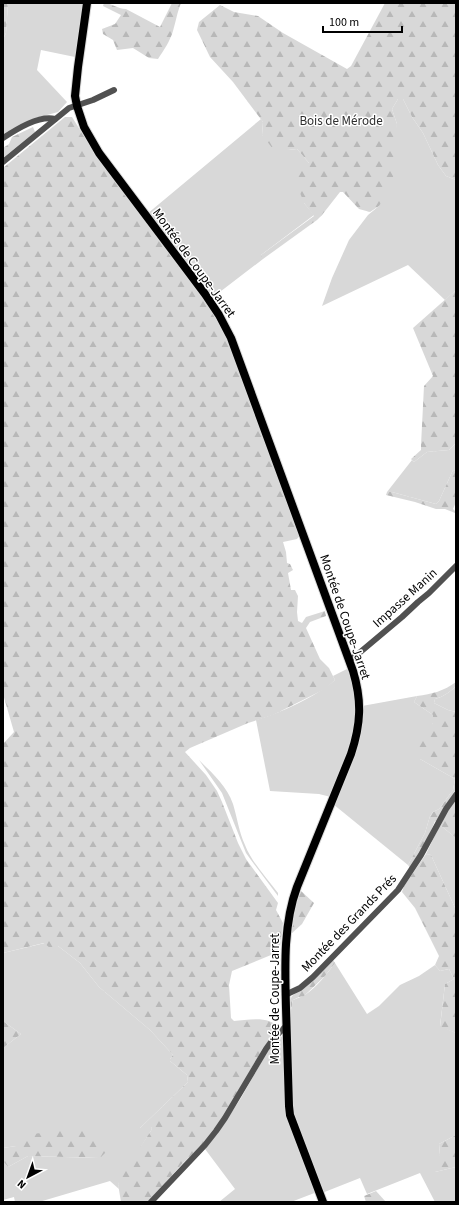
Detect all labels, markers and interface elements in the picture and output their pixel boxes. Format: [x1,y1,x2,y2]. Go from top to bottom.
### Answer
scale bar [323,8,402,34]
text: 100 m [329,14,359,31]
park label: Bois de Mérode [299,112,383,130]
street label: Montée de Coupe-Jarret [148,205,240,322]
street label: Montée de Coupe-Jarret [315,552,375,682]
street label: Impasse Manin [369,564,441,632]
street label: Montée des Grands Prés [297,870,401,976]
street label: Montée de Coupe-Jarret [266,933,284,1065]
north arrow [8,1157,48,1197]
text: N [14,1176,29,1192]

